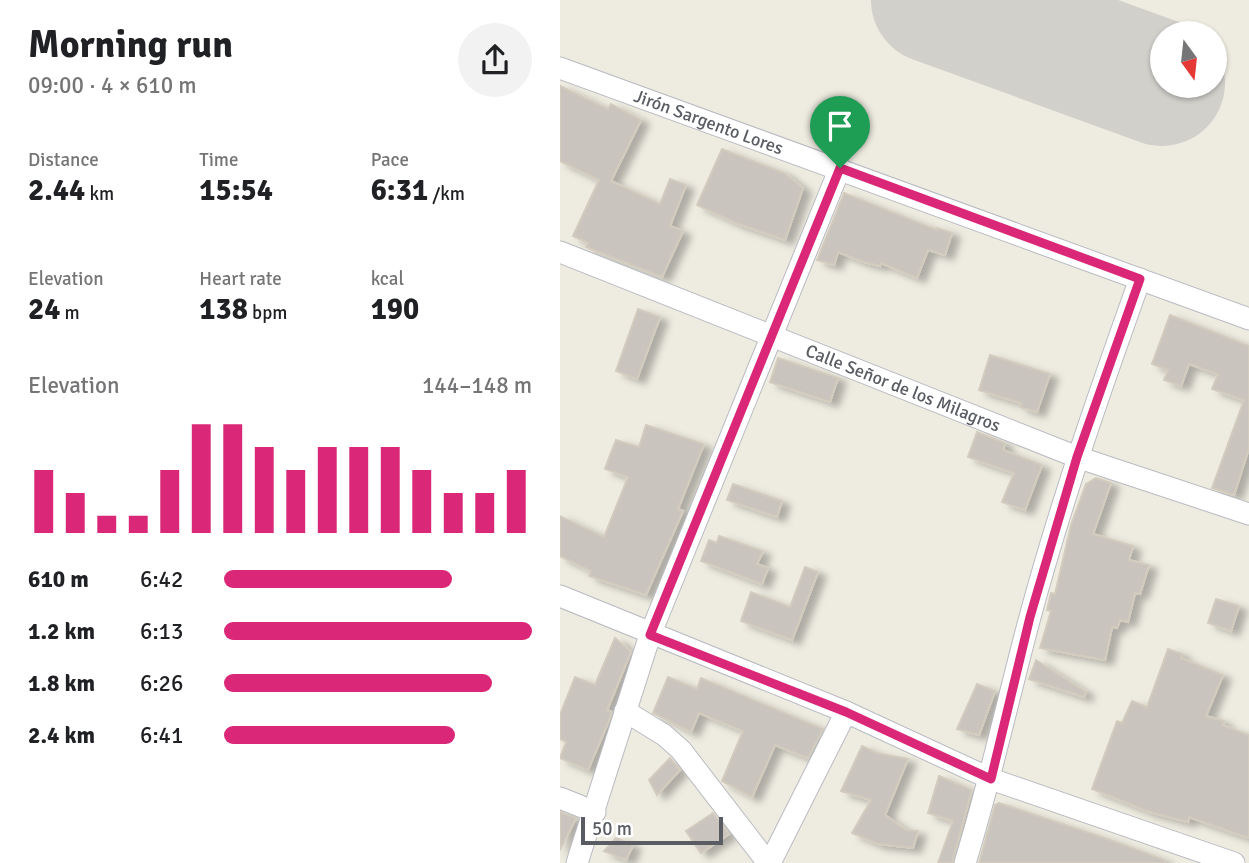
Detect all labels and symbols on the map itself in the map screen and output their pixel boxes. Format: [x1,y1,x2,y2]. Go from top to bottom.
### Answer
north arrow [1150,21,1227,98]
street label: Jirón Sargento Lores [631,85,786,159]
pin [810,96,870,168]
street label: Calle Señor de los Milagros [802,340,1004,437]
scale bar [581,814,723,846]

